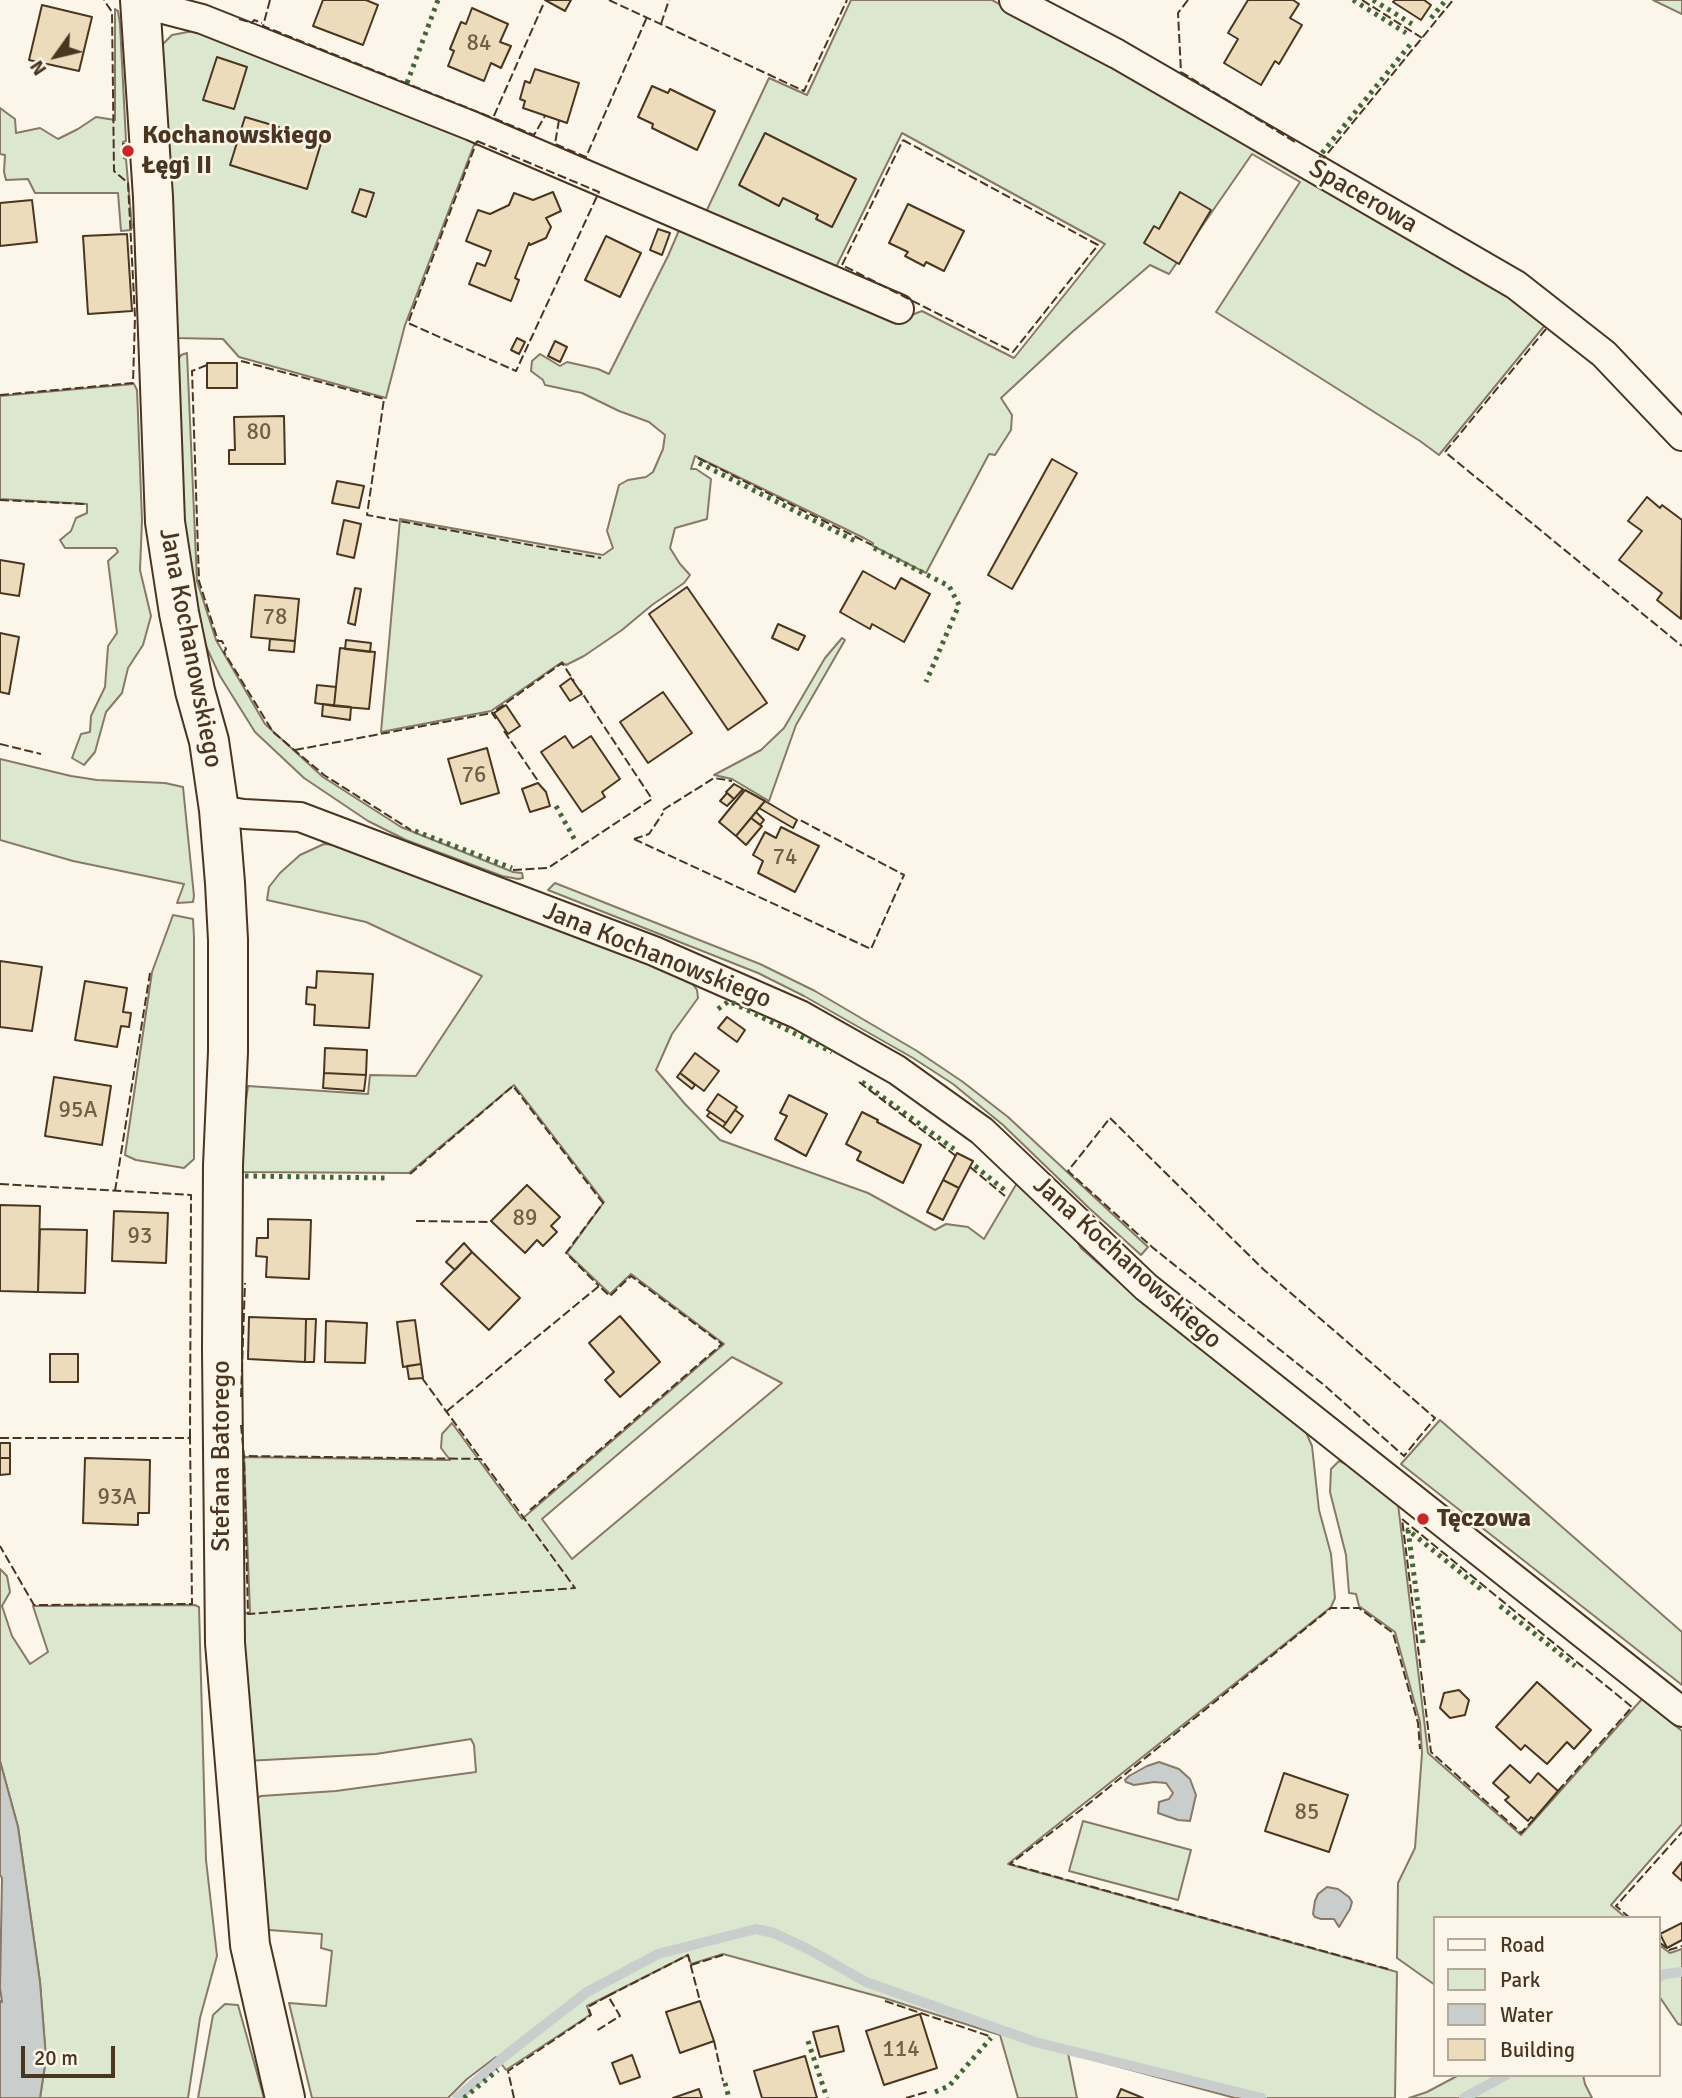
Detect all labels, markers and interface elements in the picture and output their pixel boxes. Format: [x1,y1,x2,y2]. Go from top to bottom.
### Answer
north arrow [21,21,91,91]
house number: 84 [467,30,491,58]
text: N [25,56,52,80]
place label: Kochanowskiego Łęgi II [142,120,332,182]
marker: Kochanowskiego Łęgi II [120,143,136,159]
street label: Spacerowa [1303,153,1423,241]
house number: 80 [247,419,271,447]
street label: Jana Kochanowskiego [151,526,229,770]
house number: 78 [263,604,287,632]
house number: 76 [462,762,486,790]
house number: 74 [773,844,797,872]
street label: Jana Kochanowskiego [538,896,776,1016]
house number: 95A [59,1097,97,1125]
street label: Jana Kochanowskiego [1026,1170,1228,1356]
house number: 89 [513,1205,537,1233]
house number: 93 [128,1223,152,1251]
street label: Stefana Batorego [206,1360,238,1552]
house number: 93A [98,1484,136,1512]
place label: Tęczowa [1437,1503,1531,1535]
marker: Tęczowa [1415,1511,1431,1527]
house number: 85 [1295,1799,1319,1827]
legend [1434,1916,1661,2077]
text: Road [1500,1932,1545,1958]
text: Park [1500,1967,1540,1993]
text: Water [1500,2002,1553,2028]
scale bar [24,2032,119,2076]
house number: 114 [882,2036,920,2064]
text: Building [1500,2037,1575,2063]
text: 20 m [34,2045,78,2071]

